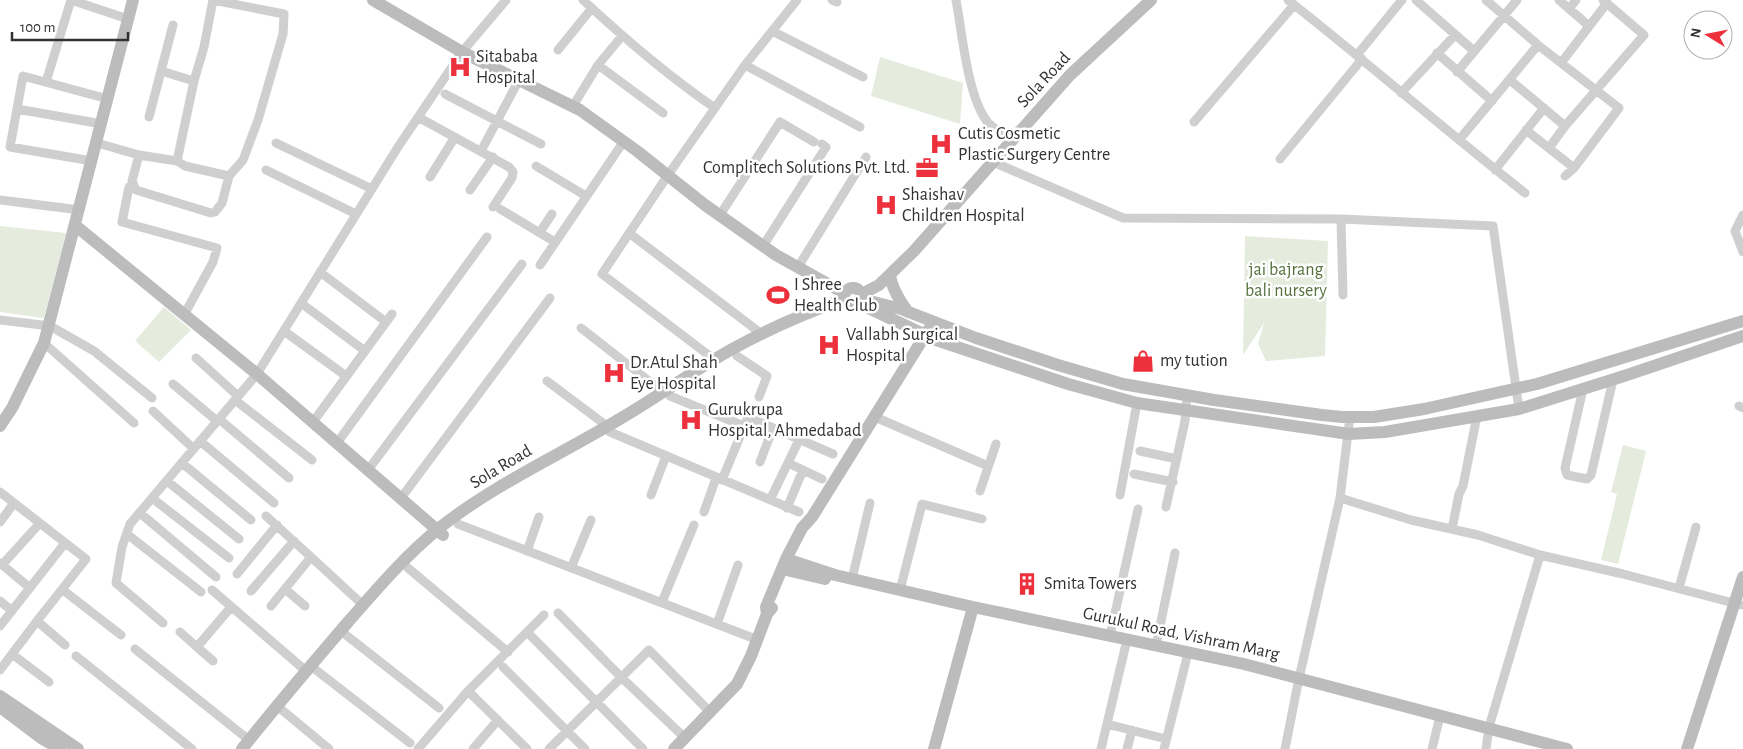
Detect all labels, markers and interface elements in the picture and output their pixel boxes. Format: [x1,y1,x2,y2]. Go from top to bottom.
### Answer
scale bar [12,10,129,42]
north arrow [1683,10,1733,60]
text: 100 m [20,20,55,35]
text: N [1688,27,1704,39]
place label: Sitababa Hospital [476,48,538,87]
street label: Sola Road [1014,49,1074,111]
hospital icon: Sitababa Hospital [447,54,473,80]
place label: Cutis Cosmetic Plastic Surgery Centre [958,125,1110,164]
hospital icon: Cutis Cosmetic Plastic Surgery Centre [928,131,954,157]
office icon: Complitech Solutions Pvt. Ltd. [914,155,940,181]
place label: Complitech Solutions Pvt. Ltd. [703,159,910,177]
place label: Shaishav Children Hospital [902,186,1025,225]
hospital icon: Shaishav Children Hospital [873,192,899,218]
park label: jai bajrang bali nursery [1245,261,1327,300]
place label: I Shree Health Club [794,276,877,315]
sports icon: I Shree Health Club [765,282,791,308]
place label: Vallabh Surgical Hospital [846,326,958,365]
hospital icon: Vallabh Surgical Hospital [816,332,842,358]
shop icon: my tution [1130,348,1156,374]
place label: my tution [1160,352,1228,370]
place label: Dr.Atul Shah Eye Hospital [630,354,718,393]
hospital icon: Dr.Atul Shah Eye Hospital [601,360,627,386]
place label: Gurukrupa Hospital, Ahmedabad [708,401,861,440]
hospital icon: Gurukrupa Hospital, Ahmedabad [678,407,704,433]
street label: Sola Road [467,442,535,492]
building icon: Smita Towers [1014,571,1040,597]
place label: Smita Towers [1044,575,1137,593]
street label: Gurukul Road, Vishram Marg [1081,604,1281,664]

